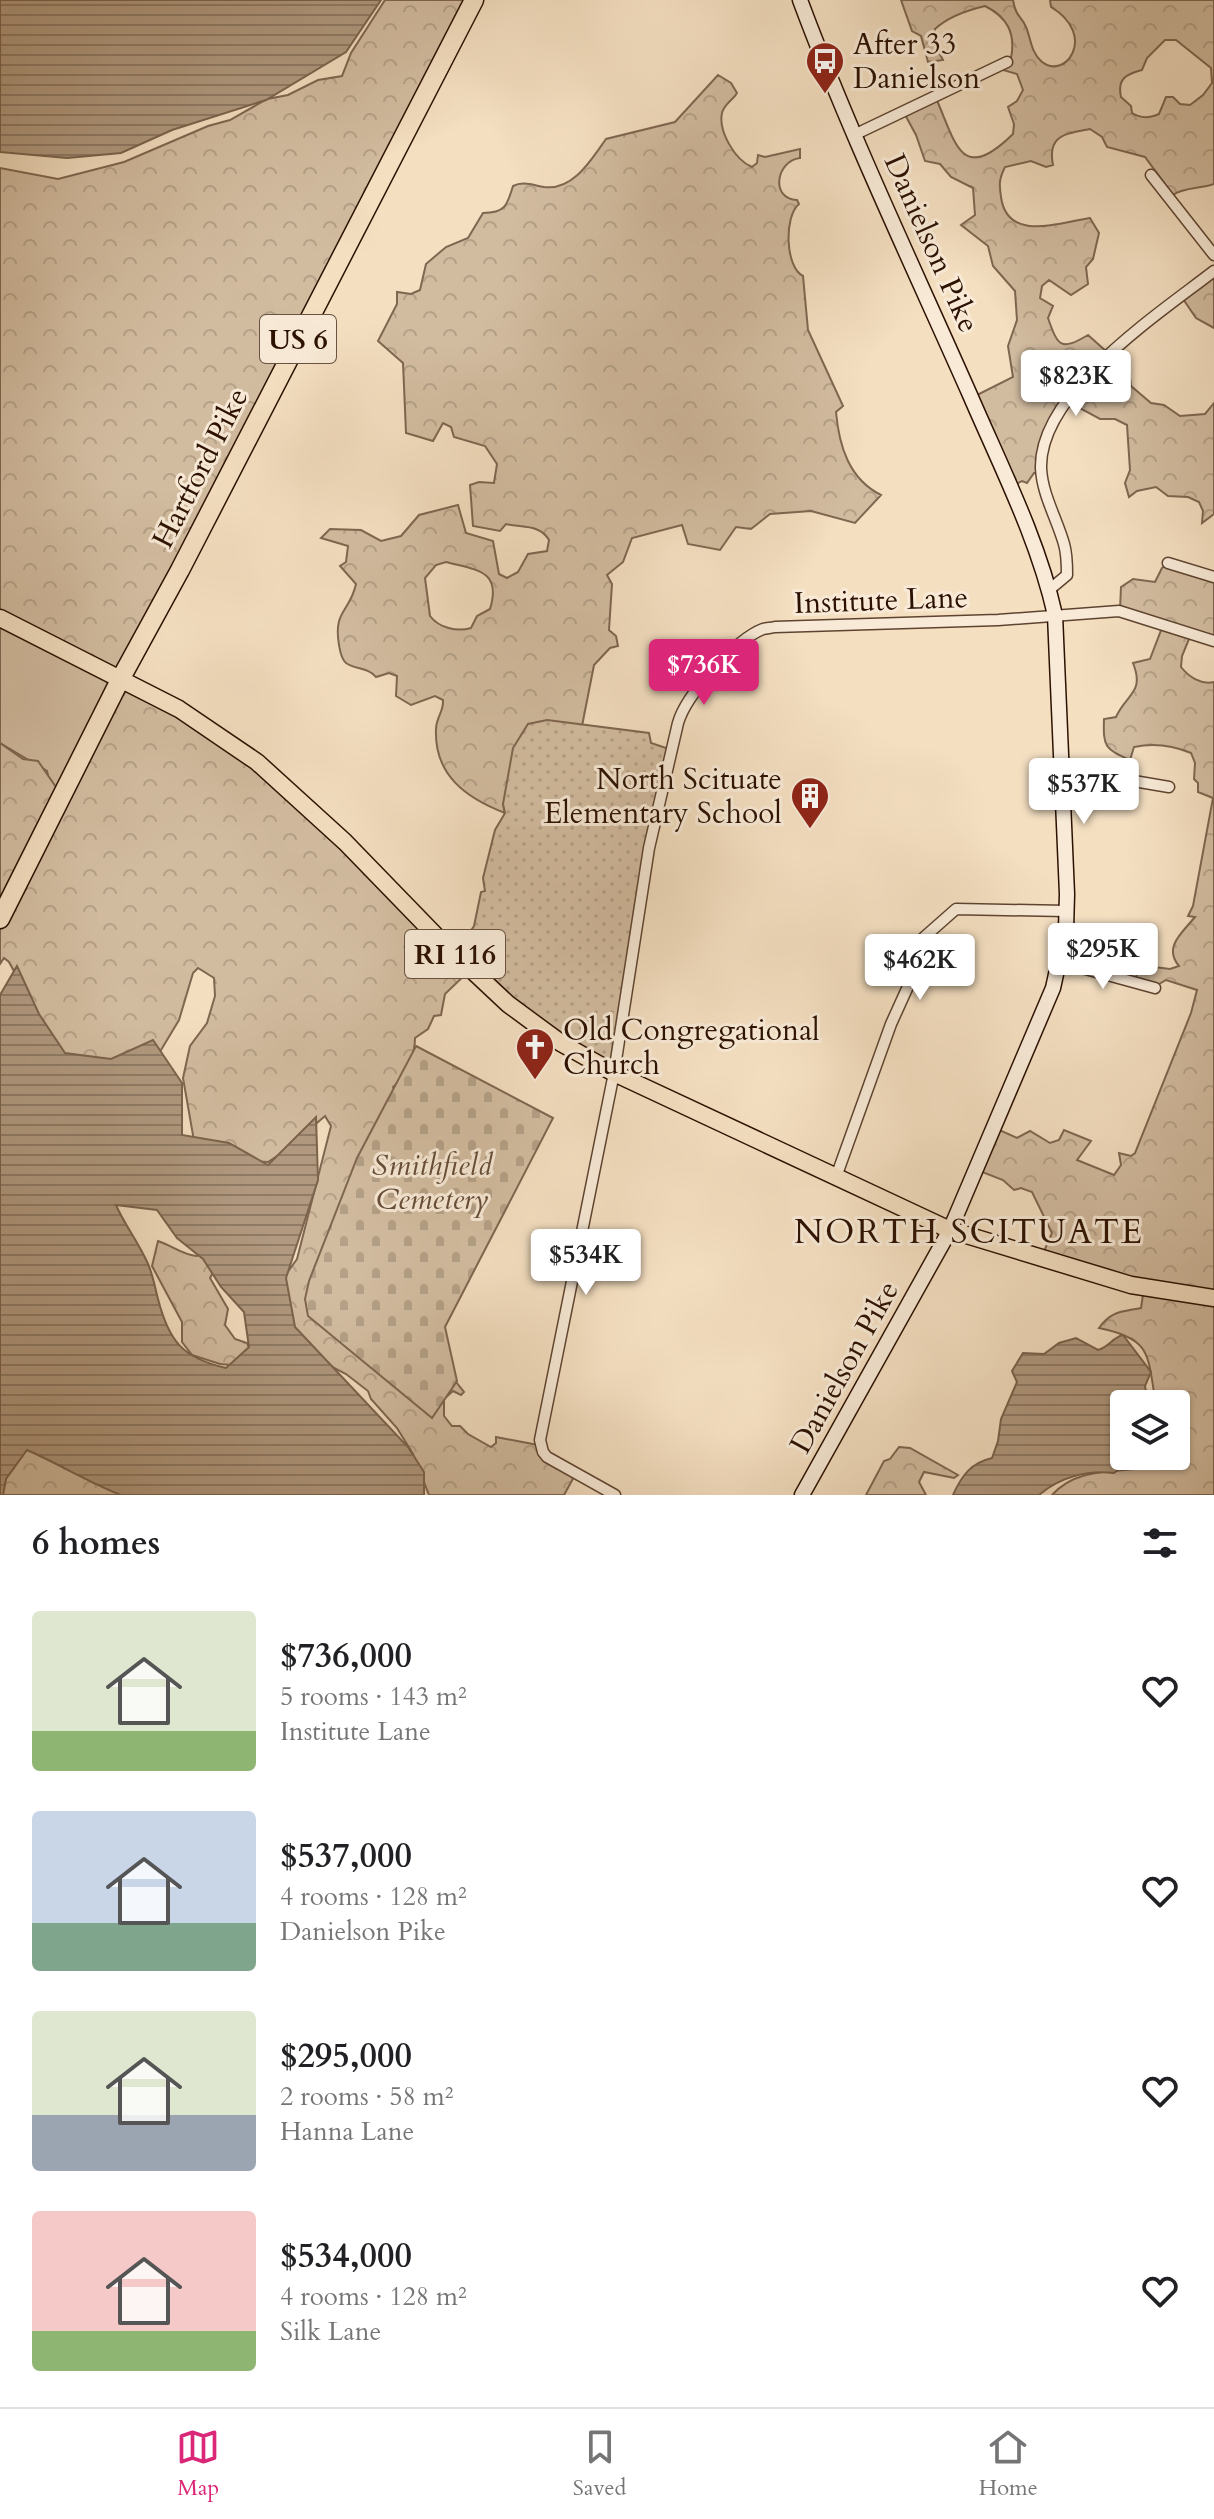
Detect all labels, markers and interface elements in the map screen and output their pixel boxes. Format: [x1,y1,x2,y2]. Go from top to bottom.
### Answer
place label: After 33 Danielson [853,24,980,99]
bus stop icon: After 33 Danielson [804,40,846,95]
street label: Danielson Pike [874,147,989,339]
road number: US 6 [260,315,336,363]
pin: $823K [1020,350,1132,418]
text: $823K [1039,358,1113,393]
street label: Hartford Pike [143,381,258,555]
street label: Institute Lane [793,577,969,624]
pin: $736K [648,639,760,707]
text: $736K [667,647,741,682]
pin: $537K [1028,758,1140,826]
place label: North Scituate Elementary School [544,759,782,834]
text: $537K [1047,766,1121,801]
building icon: North Scituate Elementary School [789,775,831,830]
pin: $295K [1047,923,1159,991]
road number: RI 116 [405,930,505,978]
text: $295K [1066,931,1140,966]
pin: $462K [864,934,976,1002]
text: $462K [883,942,957,977]
place label: Old Congregational Church [563,1010,820,1085]
church icon: Old Congregational Church [514,1026,556,1081]
park label: Smithfield Cemetery [372,1145,494,1220]
district label: NORTH SCITUATE [794,1209,1144,1255]
pin: $534K [530,1229,642,1297]
text: $534K [549,1237,623,1272]
street label: Danielson Pike [780,1274,909,1461]
map controls [1110,1390,1190,1470]
button: layers [1110,1390,1190,1470]
text: 6 homes [32,1520,160,1566]
icon: filters [1138,1521,1182,1565]
text: $736,000 [280,1633,412,1679]
icon: home [96,1643,192,1739]
icon: heart [1138,1669,1182,1713]
text: 5 rooms · 143 m² [280,1679,467,1714]
text: Institute Lane [280,1714,431,1749]
text: $537,000 [280,1833,412,1879]
icon: home [96,1843,192,1939]
icon: heart [1138,1869,1182,1913]
text: 4 rooms · 128 m² [280,1879,467,1914]
text: Danielson Pike [280,1914,446,1949]
text: $295,000 [280,2033,412,2079]
icon: home [96,2043,192,2139]
icon: heart [1138,2069,1182,2113]
text: 2 rooms · 58 m² [280,2079,453,2114]
text: Hanna Lane [280,2114,414,2149]
text: $534,000 [280,2233,412,2279]
icon: home [96,2243,192,2339]
icon: heart [1138,2269,1182,2313]
text: 4 rooms · 128 m² [280,2279,467,2314]
text: Silk Lane [280,2314,381,2349]
tab: Map [176,2425,220,2503]
tab: Saved [573,2425,626,2503]
tab: Home [979,2425,1038,2503]

